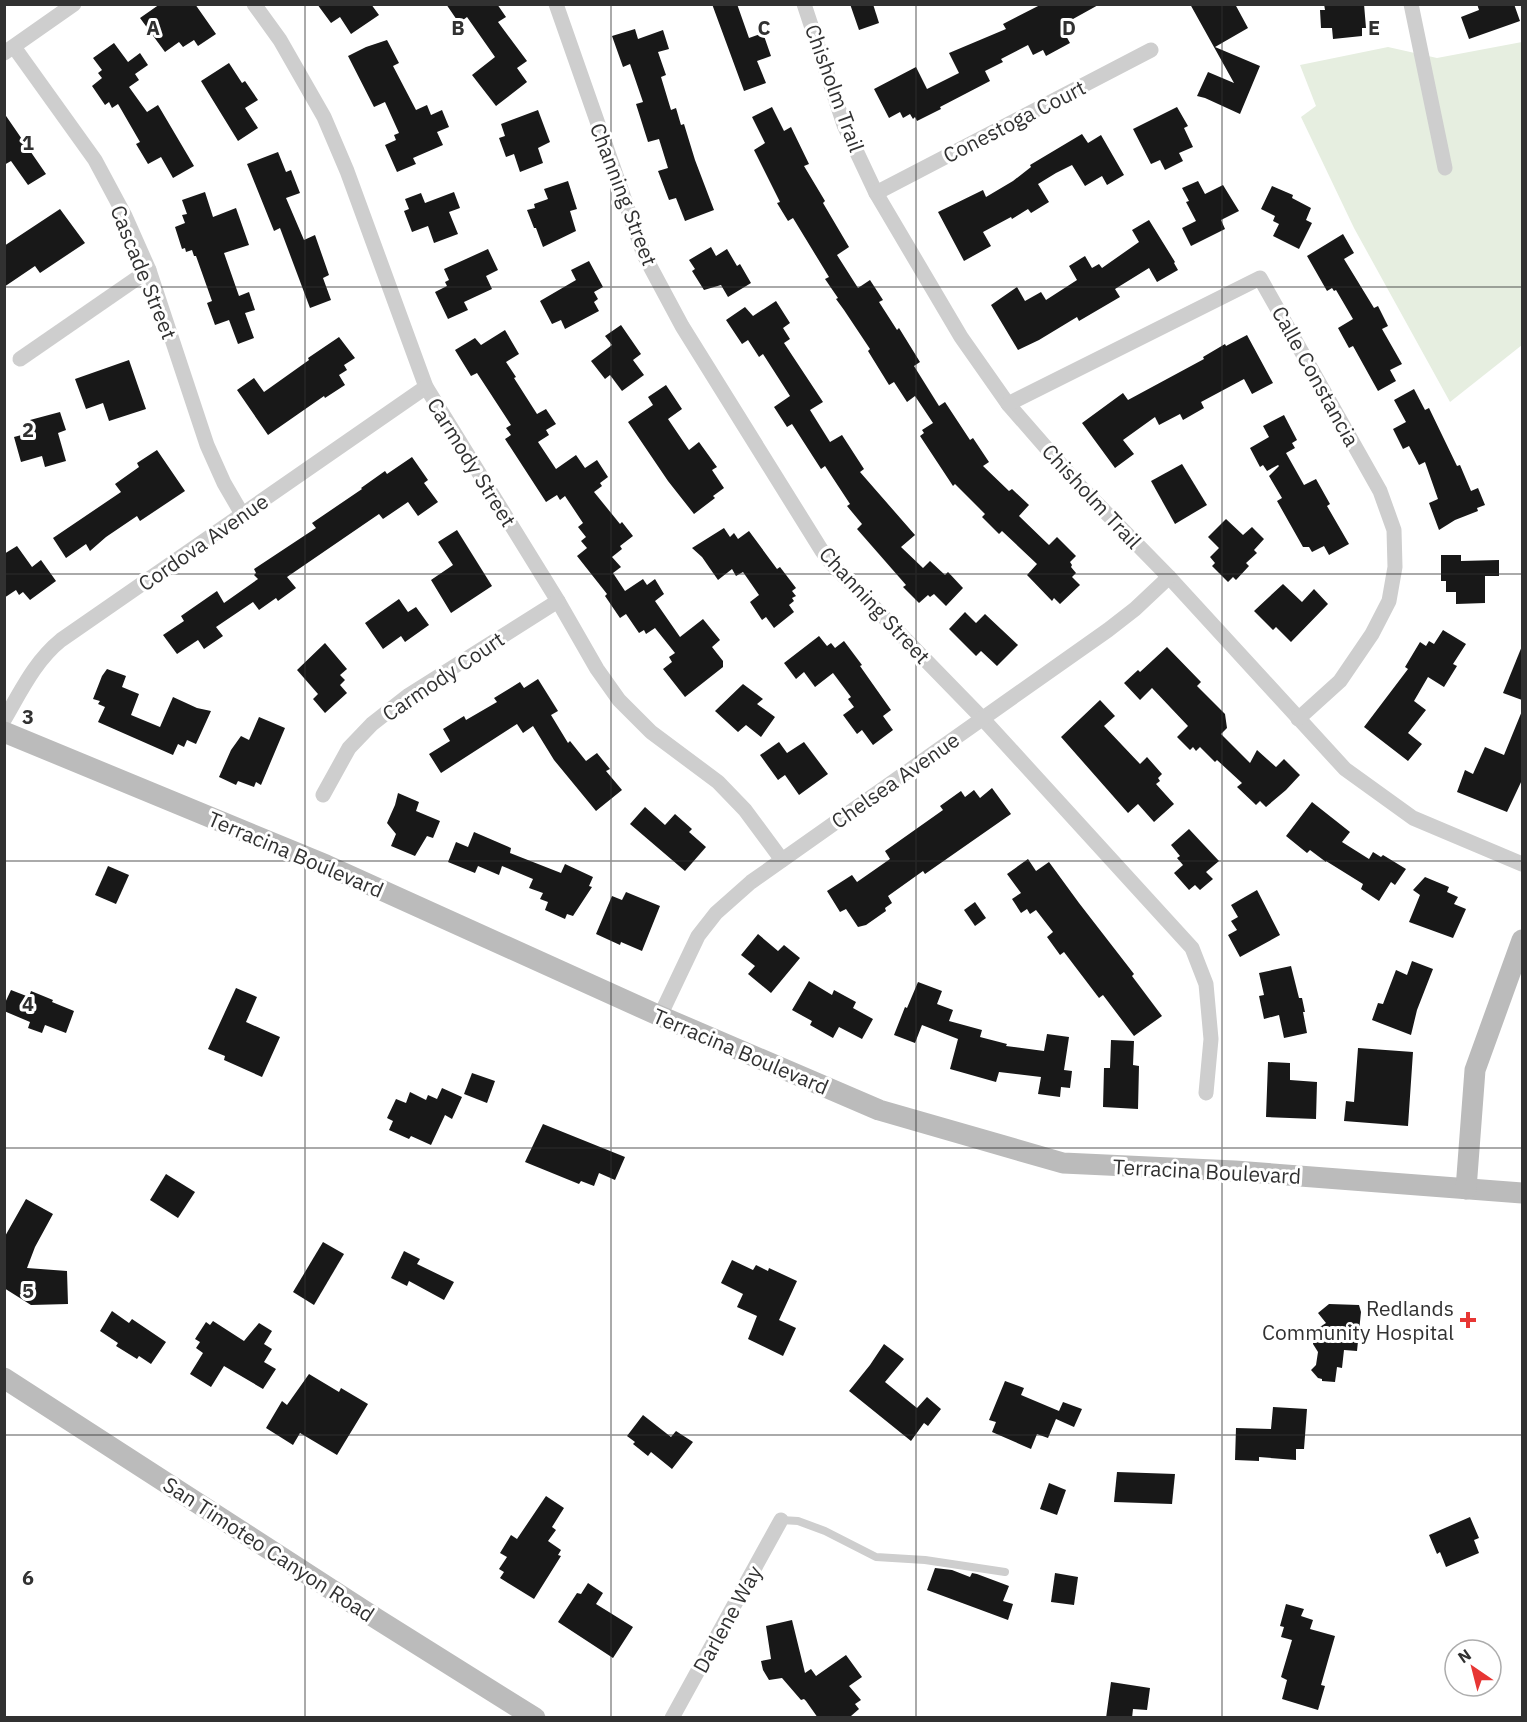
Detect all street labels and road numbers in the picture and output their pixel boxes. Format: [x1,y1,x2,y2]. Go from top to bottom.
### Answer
street label: Chisholm Trail [799,20,871,156]
street label: Conestoga Court [938,73,1090,169]
street label: Channing Street [584,119,664,269]
street label: Cascade Street [104,201,184,343]
street label: Calle Constancia [1266,301,1366,451]
street label: Carmody Street [421,392,523,532]
street label: Chisholm Trail [1036,437,1148,555]
street label: Cordova Avenue [132,487,274,597]
street label: Channing Street [813,540,937,670]
street label: Carmody Court [376,625,510,727]
street label: Chelsea Avenue [825,725,965,835]
street label: Terracina Boulevard [204,804,388,904]
street label: Terracina Boulevard [649,1001,833,1101]
street label: Terracina Boulevard [1112,1152,1302,1190]
street label: San Timoteo Canyon Road [158,1470,380,1628]
street label: Darlene Way [686,1560,768,1678]

